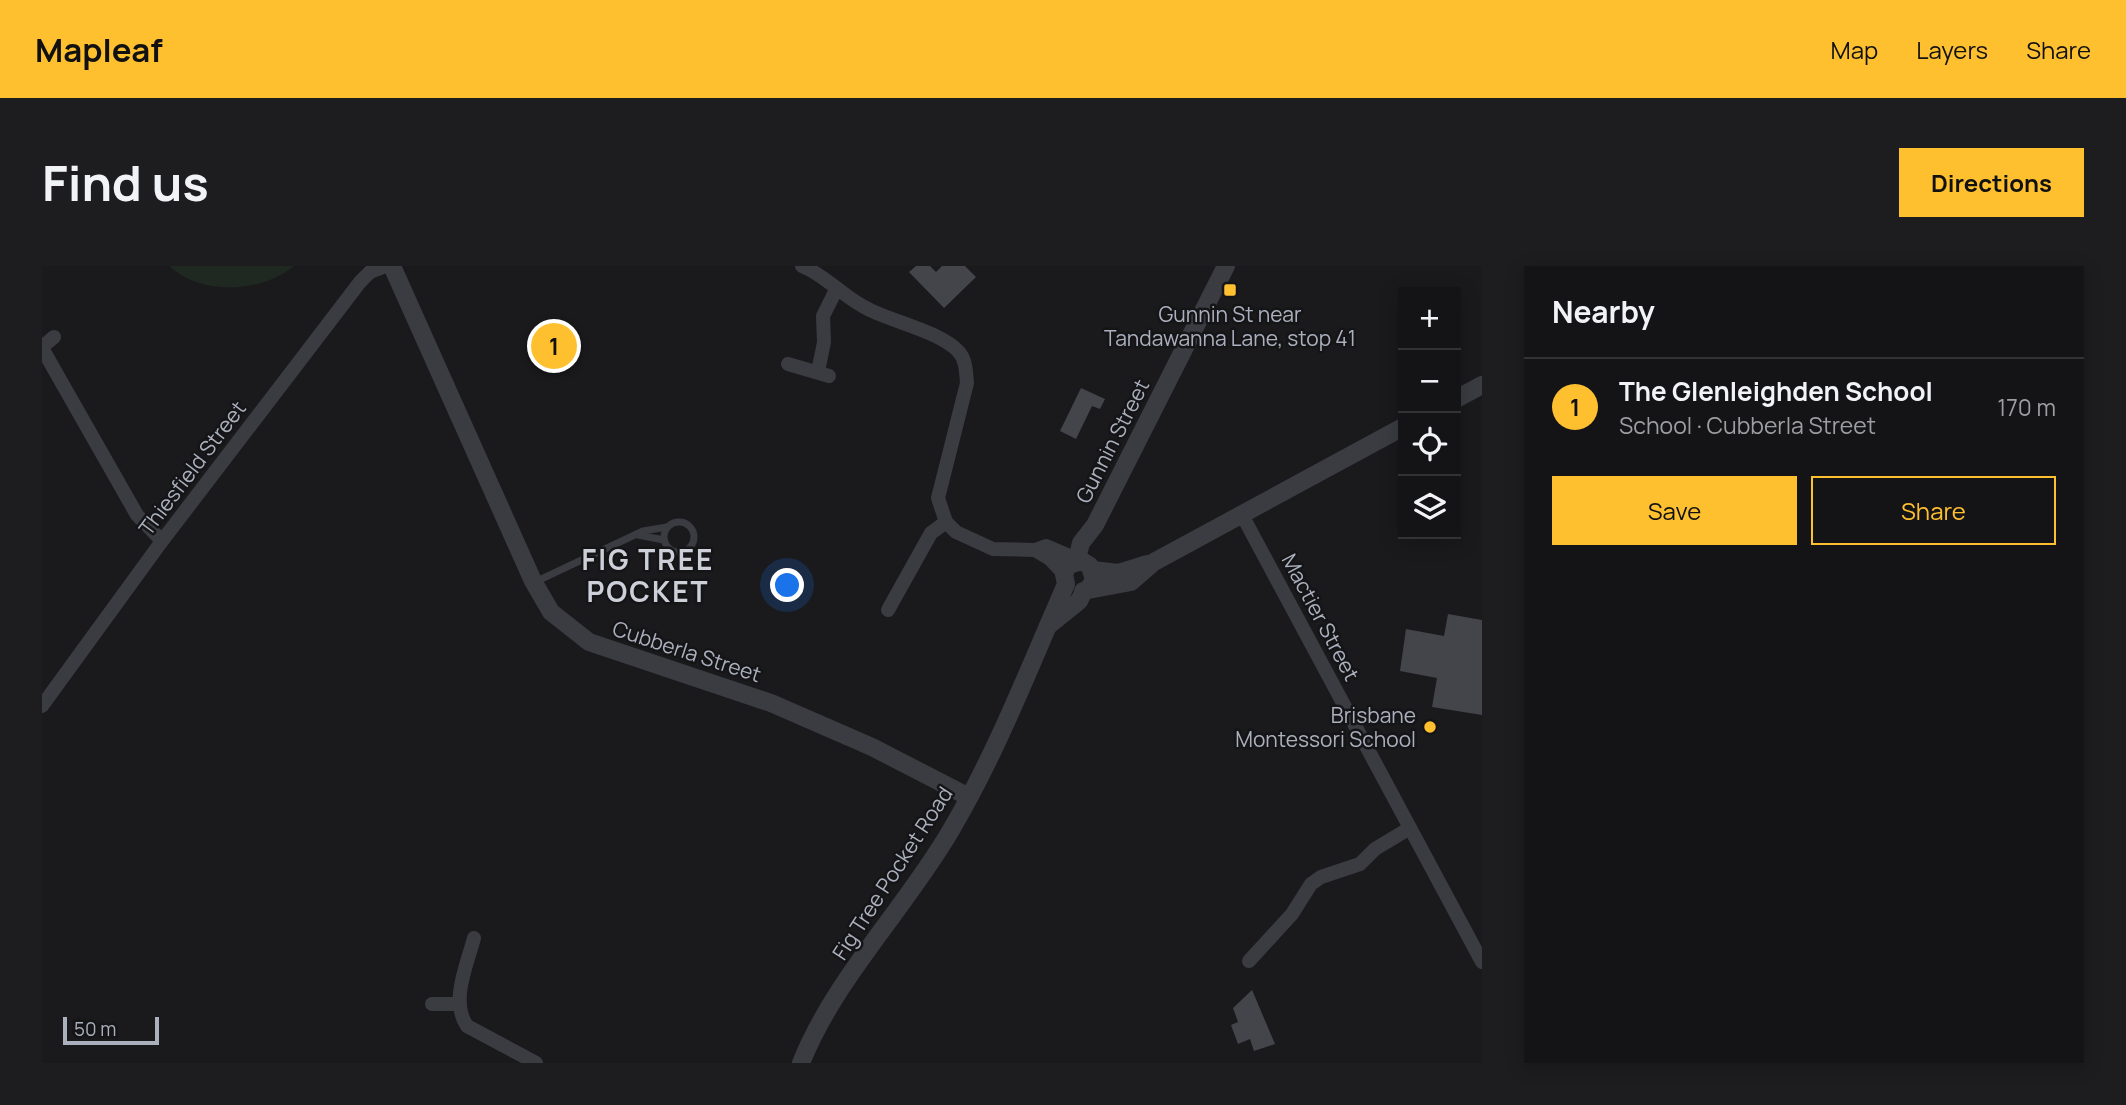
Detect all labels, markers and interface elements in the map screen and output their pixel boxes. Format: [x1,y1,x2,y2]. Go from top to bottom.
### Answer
text: Mapleaf [35,27,163,72]
text: Map [1831,33,1878,66]
text: Layers [1916,33,1988,66]
text: Share [2026,33,2091,66]
button: Directions [1899,148,2084,217]
text: Find us [42,149,209,216]
marker: Gunnin St near Tandawanna Lane, stop 41 [1222,282,1238,298]
map controls [1398,287,1461,539]
button: + [1398,287,1461,350]
text: Nearby [1552,291,1655,332]
place label: Gunnin St near Tandawanna Lane, stop 41 [1104,300,1356,352]
pin: 1 [531,320,577,372]
button: − [1398,350,1461,413]
text: The Glenleighden School [1619,373,1933,409]
street label: Gunnin Street [1069,374,1155,508]
text: 1 [1570,391,1580,423]
text: 170 m [1997,391,2056,423]
street label: Thiesfield Street [132,395,252,541]
text: School · Cubberla Street [1619,409,1876,441]
button: locate [1398,413,1461,476]
button: layers [1398,476,1461,539]
button: Save [1552,476,1797,545]
button: Share [1811,476,2056,545]
district label: FIG TREE POCKET [582,540,714,610]
street label: Mactier Street [1276,549,1366,685]
your location [770,568,804,602]
street label: Cubberla Street [609,614,765,688]
place label: Brisbane Montessori School [1235,701,1416,753]
marker: Brisbane Montessori School [1422,719,1438,735]
street label: Fig Tree Pocket Road [825,781,959,965]
scale bar [63,1014,159,1046]
text: 50 m [74,1016,116,1042]

